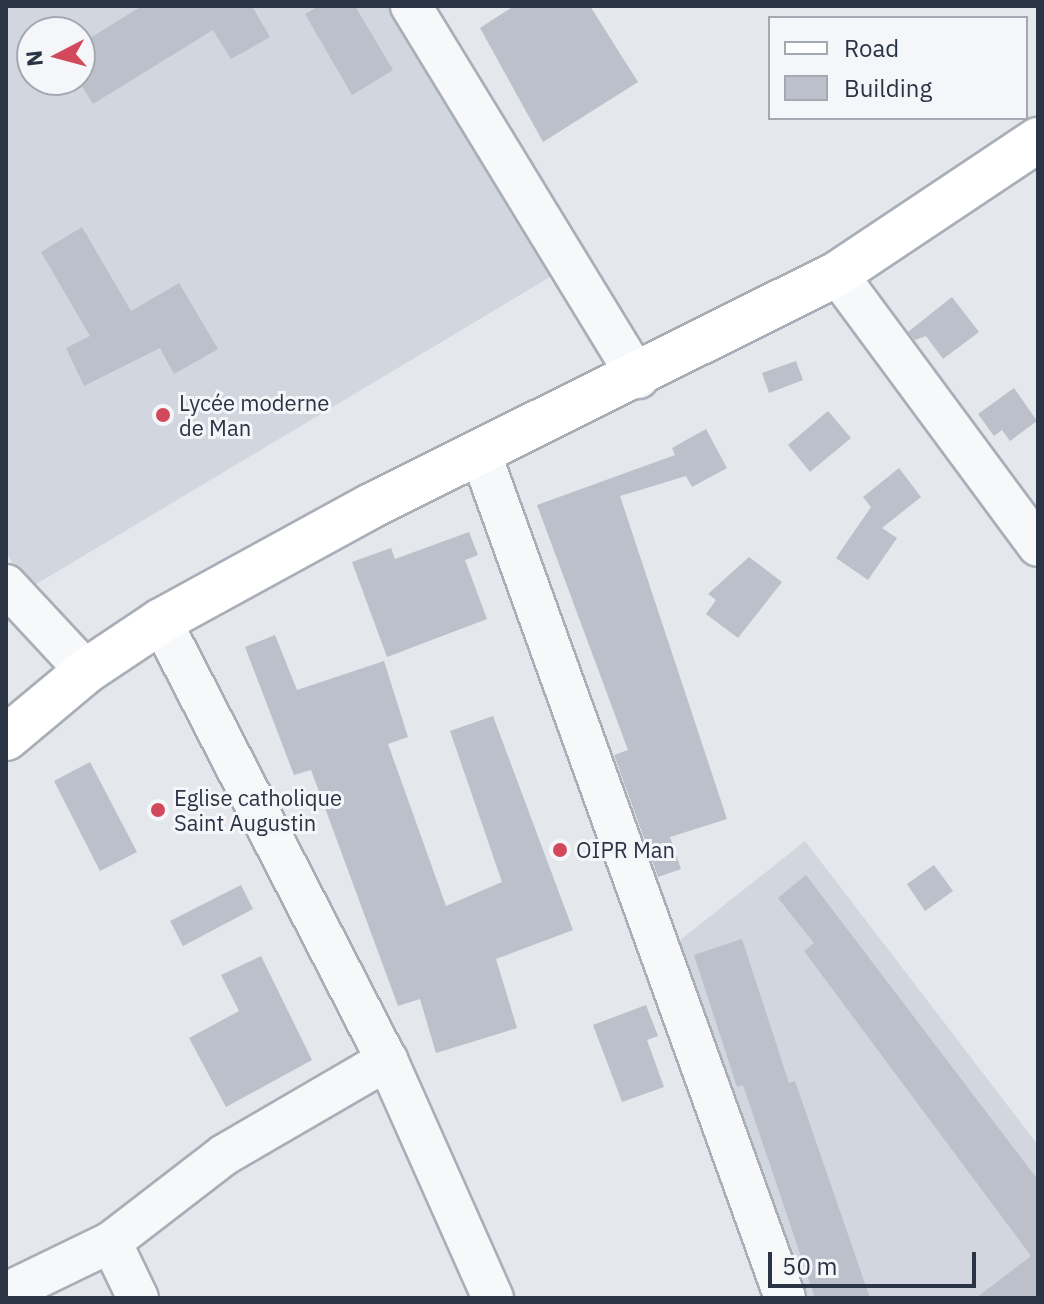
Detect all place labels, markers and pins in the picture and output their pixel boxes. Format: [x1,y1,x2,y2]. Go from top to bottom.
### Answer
place label: Lycée moderne de Man [179,389,329,440]
marker: Lycée moderne de Man [154,406,172,424]
place label: Eglise catholique Saint Augustin [174,784,342,836]
marker: Eglise catholique Saint Augustin [149,801,167,819]
place label: OIPR Man [576,837,675,863]
marker: OIPR Man [551,841,569,859]

